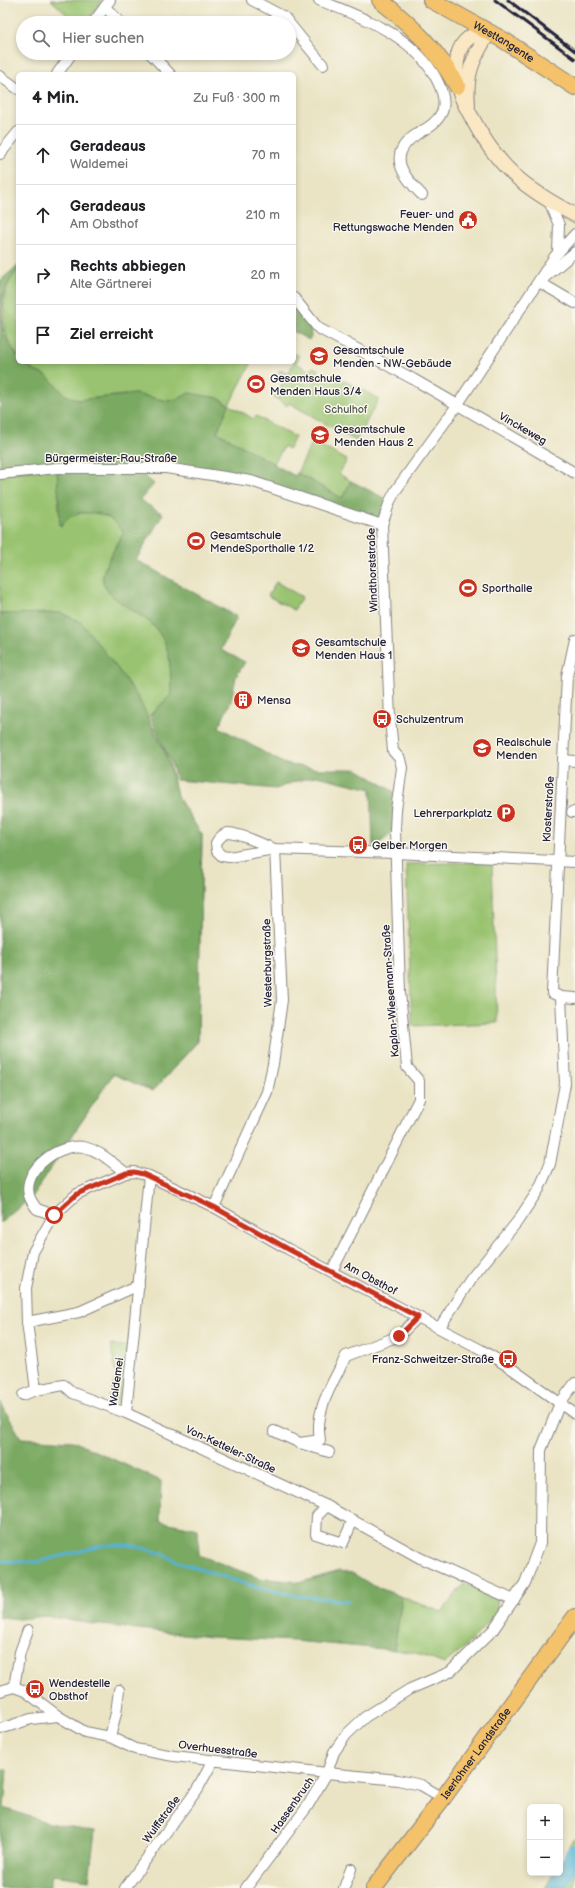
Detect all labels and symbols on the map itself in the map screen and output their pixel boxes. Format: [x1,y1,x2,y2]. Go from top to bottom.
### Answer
street label: Westtangente [471,19,537,66]
place label: Feuer- und Rettungswache Menden [333,208,454,234]
public building icon: Feuer- und Rettungswache Menden [457,209,479,231]
place label: Gesamtschule Menden - NW-Gebäude [333,344,452,370]
school or university icon: Gesamtschule Menden - NW-Gebäude [308,345,330,367]
place label: Gesamtschule Menden Haus 3/4 [270,372,362,398]
sports icon: Gesamtschule Menden Haus 3/4 [245,373,267,395]
park label: Schulhof [325,403,368,416]
street label: Vinckeweg [496,409,549,447]
place label: Gesamtschule Menden Haus 2 [334,423,414,449]
school or university icon: Gesamtschule Menden Haus 2 [309,424,331,446]
street label: Bürgermeister-Rau-Straße [45,452,178,465]
street label: Windthorststraße [365,527,380,612]
place label: Gesamtschule MendeSporthalle 1/2 [210,529,315,555]
sports icon: Gesamtschule MendeSporthalle 1/2 [185,530,207,552]
sports icon: Sporthalle [457,577,479,599]
place label: Sporthalle [482,582,533,595]
place label: Gesamtschule Menden Haus 1 [315,636,392,662]
school or university icon: Gesamtschule Menden Haus 1 [290,637,312,659]
building icon: Mensa [232,689,254,711]
place label: Mensa [257,694,291,707]
bus stop icon: Schulzentrum [371,708,393,730]
place label: Schulzentrum [396,713,464,726]
place label: Realschule Menden [496,736,552,762]
school or university icon: Realschule Menden [471,737,493,759]
street label: Klosterstraße [540,775,557,842]
parking icon: Lehrerparkplatz [495,802,517,824]
place label: Lehrerparkplatz [414,807,493,820]
bus stop icon: Gelber Morgen [347,834,369,856]
place label: Gelber Morgen [372,839,447,852]
street label: Westerburgstraße [260,918,275,1007]
street label: Kaplan-Wiesemann-Straße [379,924,402,1058]
route start [45,1206,63,1224]
street label: Am Obsthof [342,1259,400,1298]
route end [390,1327,408,1345]
bus stop icon: Franz-Schweitzer-Straße [497,1348,519,1370]
place label: Franz-Schweitzer-Straße [372,1353,494,1366]
street label: Waldemei [107,1357,126,1407]
street label: Von-Ketteler-Straße [184,1423,278,1476]
place label: Wendestelle Obsthof [49,1677,111,1703]
bus stop icon: Wendestelle Obsthof [24,1678,46,1700]
street label: Iserlohner Landstraße [438,1705,514,1802]
street label: Overhuesstraße [178,1738,259,1761]
street label: Hassenbruch [268,1774,317,1836]
street label: Wulffstraße [140,1793,183,1846]

